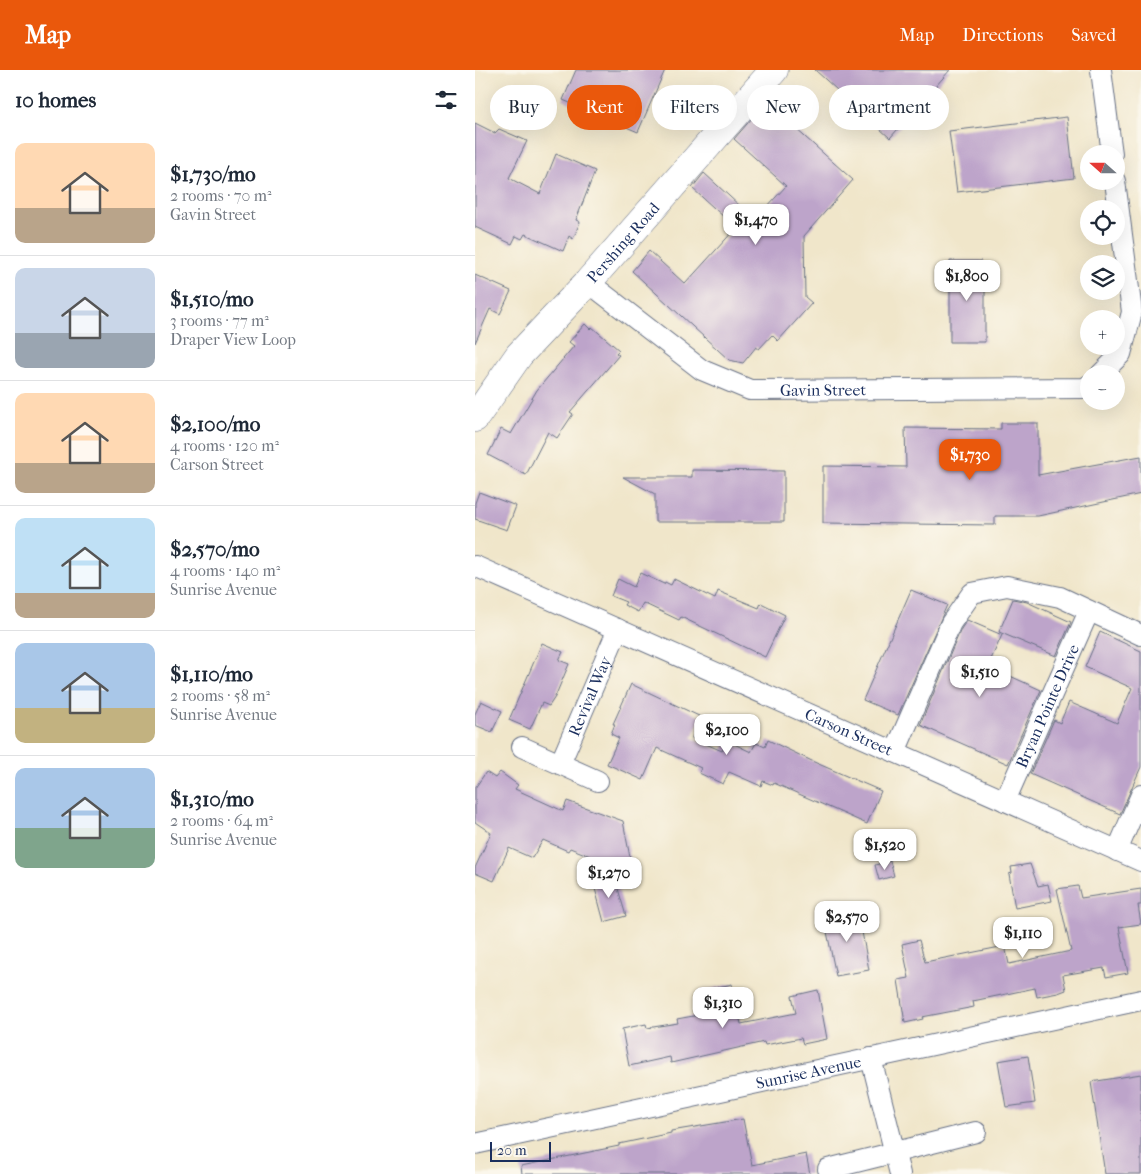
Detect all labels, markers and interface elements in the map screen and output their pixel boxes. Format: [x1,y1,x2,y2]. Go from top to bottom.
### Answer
text: Map [25,21,71,49]
text: Map [900,25,934,46]
text: Directions [962,25,1043,46]
text: Saved [1071,25,1116,46]
chip: Buy [490,85,557,130]
chip: Rent [567,85,642,130]
chip: Filters [652,85,737,130]
chip: New [747,85,819,130]
chip: Apartment [829,85,949,130]
icon: filters [432,86,460,114]
text: 10 homes [15,88,96,112]
north arrow [1080,145,1125,190]
map controls [1080,145,1125,410]
text: $1,730/mo [170,162,256,186]
icon: home [55,163,115,223]
text: 2 rooms · 70 m² [170,186,272,205]
street label: Pershing Road [583,198,664,287]
button: locate [1080,200,1125,245]
pin: $1,470 [715,204,797,246]
text: Gavin Street [170,205,256,224]
text: $1,470 [734,210,778,229]
button: layers [1080,255,1125,300]
pin: $1,800 [926,260,1008,302]
text: $1,800 [945,266,989,285]
text: $1,510/mo [170,287,254,311]
icon: home [55,288,115,348]
button: + [1080,310,1125,355]
text: 3 rooms · 77 m² [170,311,269,330]
text: Draper View Loop [170,330,296,349]
button: − [1080,365,1125,410]
street label: Gavin Street [780,380,866,400]
text: $2,100/mo [170,412,260,436]
icon: home [55,413,115,473]
text: 4 rooms · 120 m² [170,436,279,455]
pin: $1,730 [929,438,1011,481]
text: $1,730 [950,445,990,464]
text: Carson Street [170,455,264,474]
text: $2,570/mo [170,537,260,561]
icon: home [55,538,115,598]
text: 4 rooms · 140 m² [170,561,280,580]
text: Sunrise Avenue [170,580,277,599]
street label: Bryan Pointe Drive [1012,641,1083,771]
street label: Revival Way [564,653,615,739]
pin: $1,510 [939,656,1021,698]
text: $1,110/mo [170,662,253,686]
text: $1,510 [961,662,999,681]
icon: home [55,663,115,723]
text: 2 rooms · 58 m² [170,686,270,705]
street label: Carson Street [802,704,896,760]
text: Sunrise Avenue [170,705,277,724]
pin: $2,100 [686,714,768,756]
text: $2,100 [705,720,749,739]
text: $1,310/mo [170,787,254,811]
icon: home [55,788,115,848]
text: 2 rooms · 64 m² [170,811,273,830]
pin: $1,520 [844,828,926,871]
text: Sunrise Avenue [170,830,277,849]
text: $1,520 [864,835,906,854]
pin: $1,270 [568,856,650,899]
text: $1,270 [588,863,630,882]
pin: $2,570 [806,900,888,943]
text: $2,570 [825,907,869,926]
pin: $1,110 [982,916,1064,959]
text: $1,110 [1004,923,1042,942]
pin: $1,310 [682,986,764,1029]
text: $1,310 [704,993,742,1012]
street label: Sunrise Avenue [754,1052,863,1093]
scale bar [490,1139,551,1162]
text: 20 m [497,1142,527,1159]

